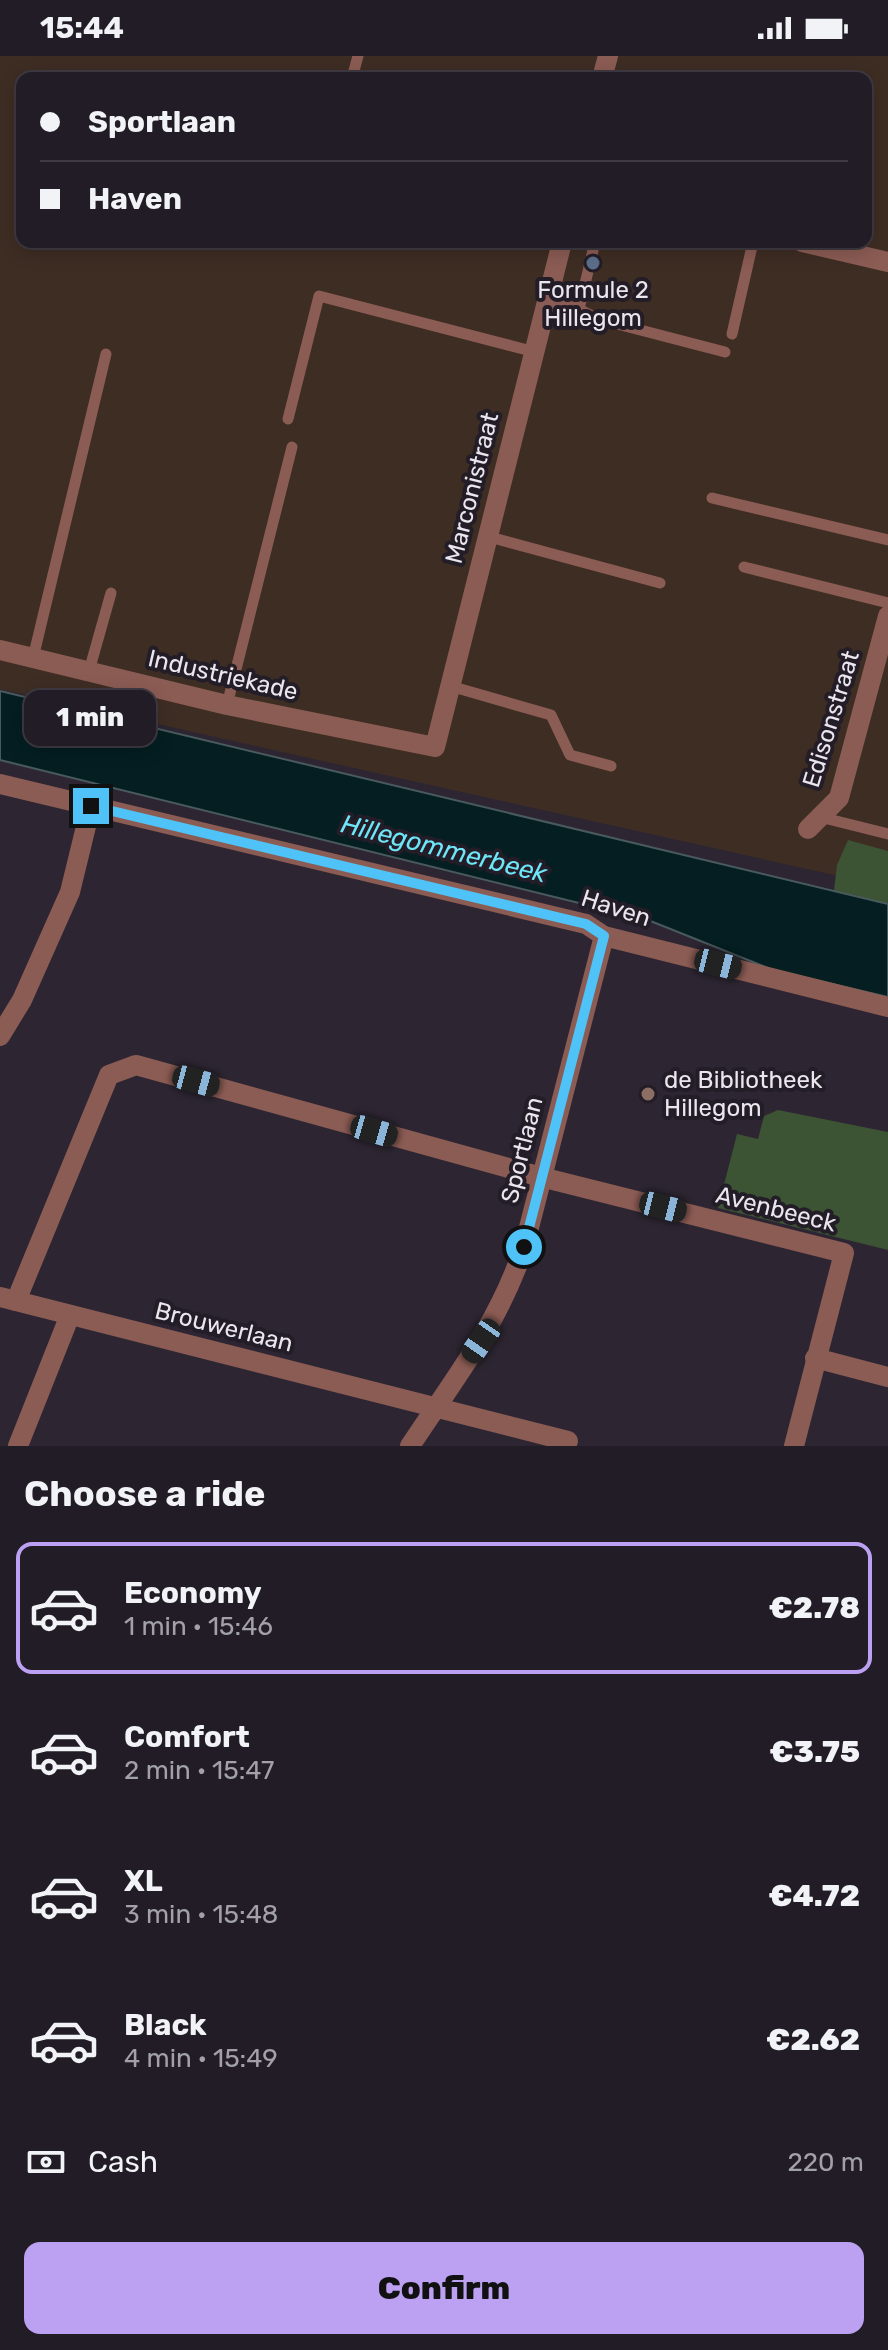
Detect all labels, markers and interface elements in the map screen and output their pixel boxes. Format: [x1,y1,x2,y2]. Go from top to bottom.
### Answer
text: 15:44 [40,10,124,46]
text: Sportlaan [88,104,236,140]
text: Haven [88,181,182,217]
marker: Formule 2 Hillegom [584,254,602,272]
place label: Formule 2 Hillegom [537,276,649,332]
street label: Marconistraat [440,409,504,567]
street label: Industriekade [145,644,301,706]
street label: Edisonstraat [797,647,865,791]
callout: 1 min [25,690,157,746]
text: 1 min [56,702,124,733]
route end [73,788,109,824]
water label: Hillegommerbeek [338,808,551,890]
street label: Haven [578,884,654,932]
car [692,947,744,981]
car [170,1063,222,1099]
place label: de Bibliotheek Hillegom [664,1066,823,1122]
marker: de Bibliotheek Hillegom [639,1085,657,1103]
street label: Sportlaan [495,1094,549,1206]
car [348,1113,400,1149]
street label: Avenbeeck [713,1181,840,1238]
car [637,1190,689,1224]
route start [506,1229,542,1265]
street label: Brouwerlaan [152,1296,296,1358]
car [457,1314,505,1368]
text: Choose a ride [24,1472,265,1515]
icon: car [28,1572,100,1644]
text: Economy [124,1575,262,1611]
text: €2.78 [769,1590,860,1626]
text: 1 min · 15:46 [124,1611,273,1642]
icon: car [28,1716,100,1788]
text: Comfort [124,1719,250,1755]
text: €3.75 [769,1734,860,1770]
text: 2 min · 15:47 [124,1755,274,1786]
icon: car [28,1860,100,1932]
text: XL [124,1863,163,1899]
text: €4.72 [768,1878,860,1914]
text: 3 min · 15:48 [124,1899,278,1930]
icon: car [28,2004,100,2076]
text: Black [124,2007,207,2043]
text: €2.62 [766,2022,860,2058]
text: 4 min · 15:49 [124,2043,278,2074]
icon: cash [24,2140,68,2184]
text: Cash [88,2144,158,2180]
text: 220 m [787,2147,864,2178]
button: Confirm [24,2242,864,2334]

